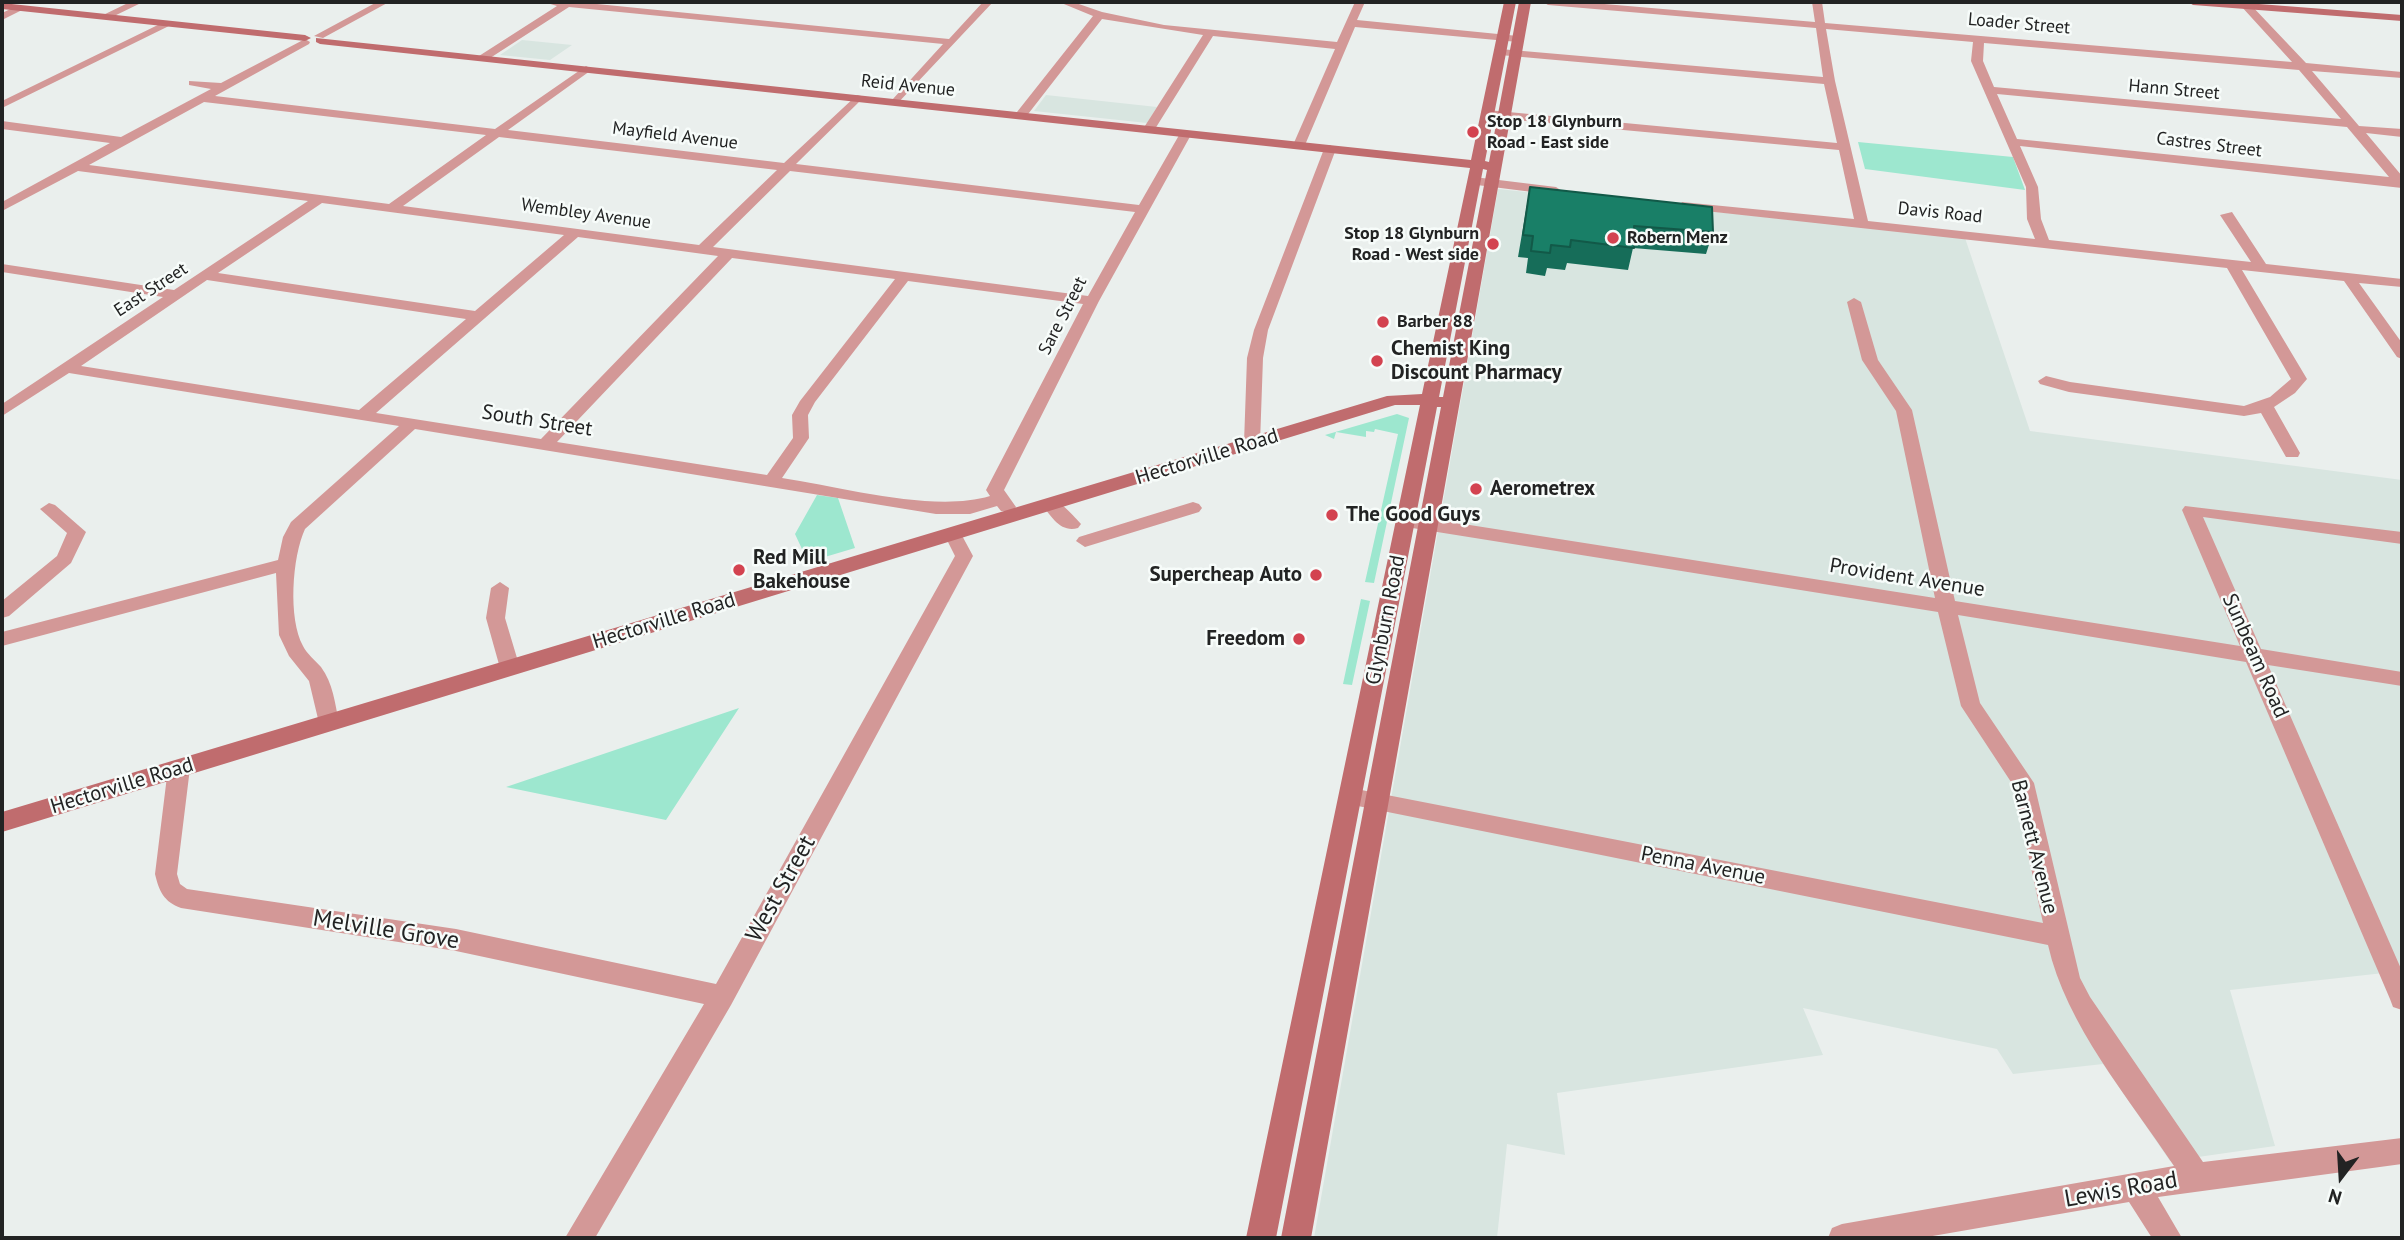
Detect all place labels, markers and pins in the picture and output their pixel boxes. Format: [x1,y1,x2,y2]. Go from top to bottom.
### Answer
place label: Stop 18 Glynburn Road - East side [1487,111,1622,154]
marker: Stop 18 Glynburn Road - East side [1465,124,1481,140]
place label: Stop 18 Glynburn Road - West side [1344,223,1479,266]
place label: Robern Menz [1627,227,1728,249]
marker: Robern Menz [1605,230,1621,246]
marker: Stop 18 Glynburn Road - West side [1485,236,1501,252]
place label: Barber 88 [1397,311,1473,333]
marker: Barber 88 [1375,314,1391,330]
place label: Chemist King Discount Pharmacy [1391,336,1562,386]
marker: Chemist King Discount Pharmacy [1369,353,1385,369]
place label: Aerometrex [1490,476,1595,502]
marker: Aerometrex [1468,481,1484,497]
place label: The Good Guys [1346,502,1480,528]
marker: The Good Guys [1324,507,1340,523]
place label: Red Mill Bakehouse [753,545,850,595]
marker: Red Mill Bakehouse [731,562,747,578]
place label: Supercheap Auto [1149,562,1302,588]
marker: Supercheap Auto [1308,567,1324,583]
place label: Freedom [1206,626,1285,652]
marker: Freedom [1291,631,1307,647]

